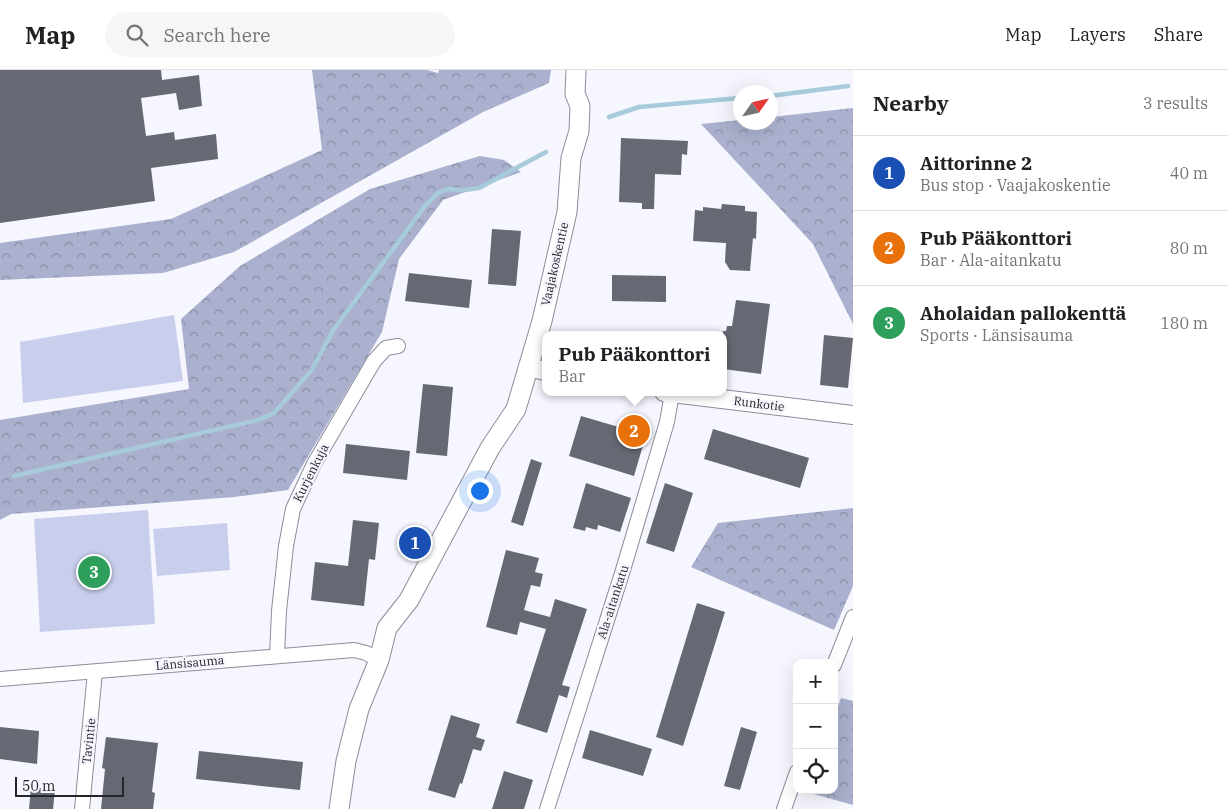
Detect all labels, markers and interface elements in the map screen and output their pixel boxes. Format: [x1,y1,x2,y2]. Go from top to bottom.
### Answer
search box [105,12,455,57]
text: Map [25,19,75,51]
icon: search [123,21,151,49]
text: Search here [163,23,270,47]
text: Map [1005,23,1042,46]
text: Layers [1070,23,1126,46]
text: Share [1154,23,1203,46]
north arrow [733,85,778,130]
text: Nearby [873,89,949,117]
text: 3 results [1143,93,1208,113]
text: Aittorinne 2 [920,151,1032,175]
text: 1 [884,163,894,183]
text: 40 m [1170,163,1208,183]
text: Bus stop · Vaajakoskentie [920,175,1111,195]
street label: Vaajakoskentie [538,221,571,307]
text: Pub Pääkonttori [920,226,1072,250]
text: 2 [884,238,894,258]
text: 80 m [1170,238,1208,258]
text: Bar · Ala-aitankatu [920,250,1062,270]
text: Aholaidan pallokenttä [920,301,1126,325]
text: 3 [884,313,894,333]
text: 180 m [1160,313,1208,333]
text: Sports · Länsisauma [920,325,1073,345]
popup [542,331,727,396]
text: Pub Pääkonttori [559,342,710,366]
text: Bar [559,366,585,386]
street label: Runkotie [733,393,785,414]
pin: 2 [618,412,650,450]
street label: Kurjenkuja [290,441,332,504]
your location [467,478,493,504]
pin: 1 [399,524,431,562]
pin: 3 [78,553,110,591]
street label: Ala-aitankatu [594,562,632,641]
street label: Länsisauma [155,652,225,673]
map controls [793,659,838,794]
button: + [793,659,838,704]
button: − [793,704,838,749]
street label: Tavintie [79,717,98,765]
button: locate [793,749,838,794]
scale bar [15,774,124,797]
text: 50 m [22,777,55,795]

